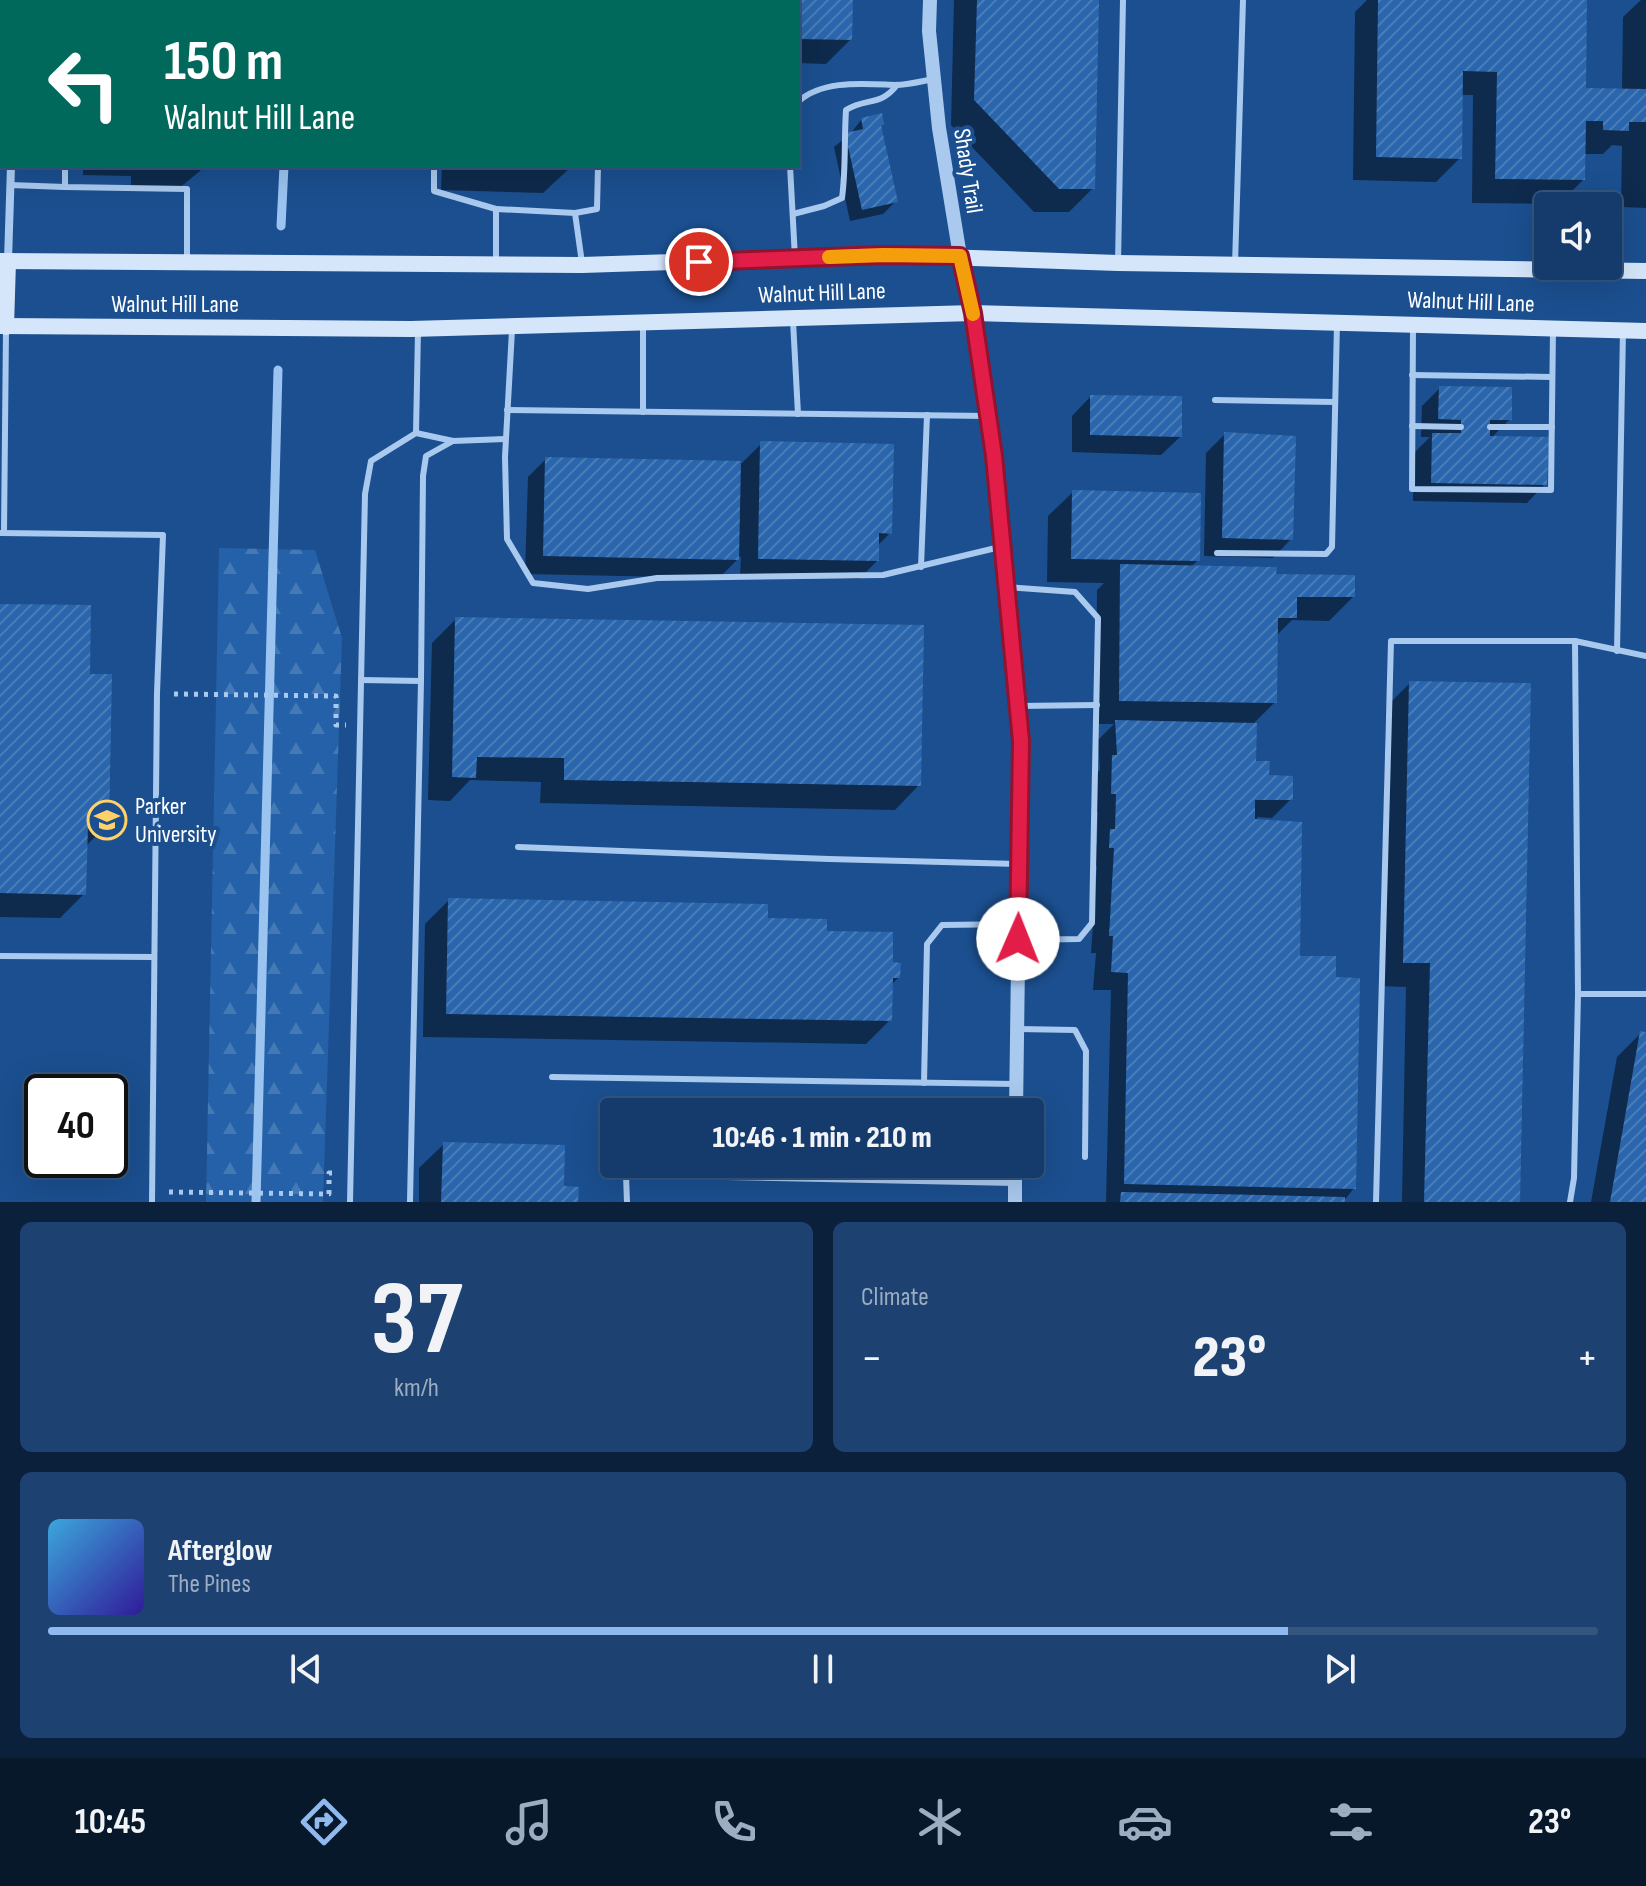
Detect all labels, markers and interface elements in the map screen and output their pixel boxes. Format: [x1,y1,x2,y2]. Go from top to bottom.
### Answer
text: 150 m [164,29,283,96]
icon: left [32,32,136,136]
text: Walnut Hill Lane [164,97,355,140]
street label: Shady Trail [947,127,989,215]
map controls [1534,192,1622,280]
button: sound [1534,192,1622,280]
pin [665,228,733,296]
icon: arrive [677,240,721,284]
street label: Walnut Hill Lane [758,276,886,310]
street label: Walnut Hill Lane [1407,285,1535,319]
street label: Walnut Hill Lane [111,290,239,319]
place label: Parker University [135,792,217,849]
school or university icon: Parker University [86,799,128,841]
position arrow [976,897,1060,981]
speed limit sign: 40 [24,1074,128,1178]
text: 10:46 · 1 min · 210 m [712,1120,932,1156]
text: 37 [371,1258,462,1383]
text: Climate [861,1282,929,1313]
text: 23° [1193,1322,1266,1394]
text: − [861,1332,883,1385]
text: + [1576,1332,1598,1385]
text: km/h [394,1373,439,1404]
text: Afterglow [168,1533,273,1569]
text: The Pines [168,1569,251,1600]
icon: previous [284,1647,328,1691]
icon: pause [801,1647,845,1691]
icon: next [1318,1647,1362,1691]
icon: directions [296,1794,352,1850]
icon: music [501,1794,557,1850]
icon: phone [706,1794,762,1850]
icon: climate [912,1794,968,1850]
icon: car [1117,1794,1173,1850]
icon: filters [1323,1794,1379,1850]
text: 10:45 [75,1801,146,1844]
text: 23° [1528,1801,1571,1844]

